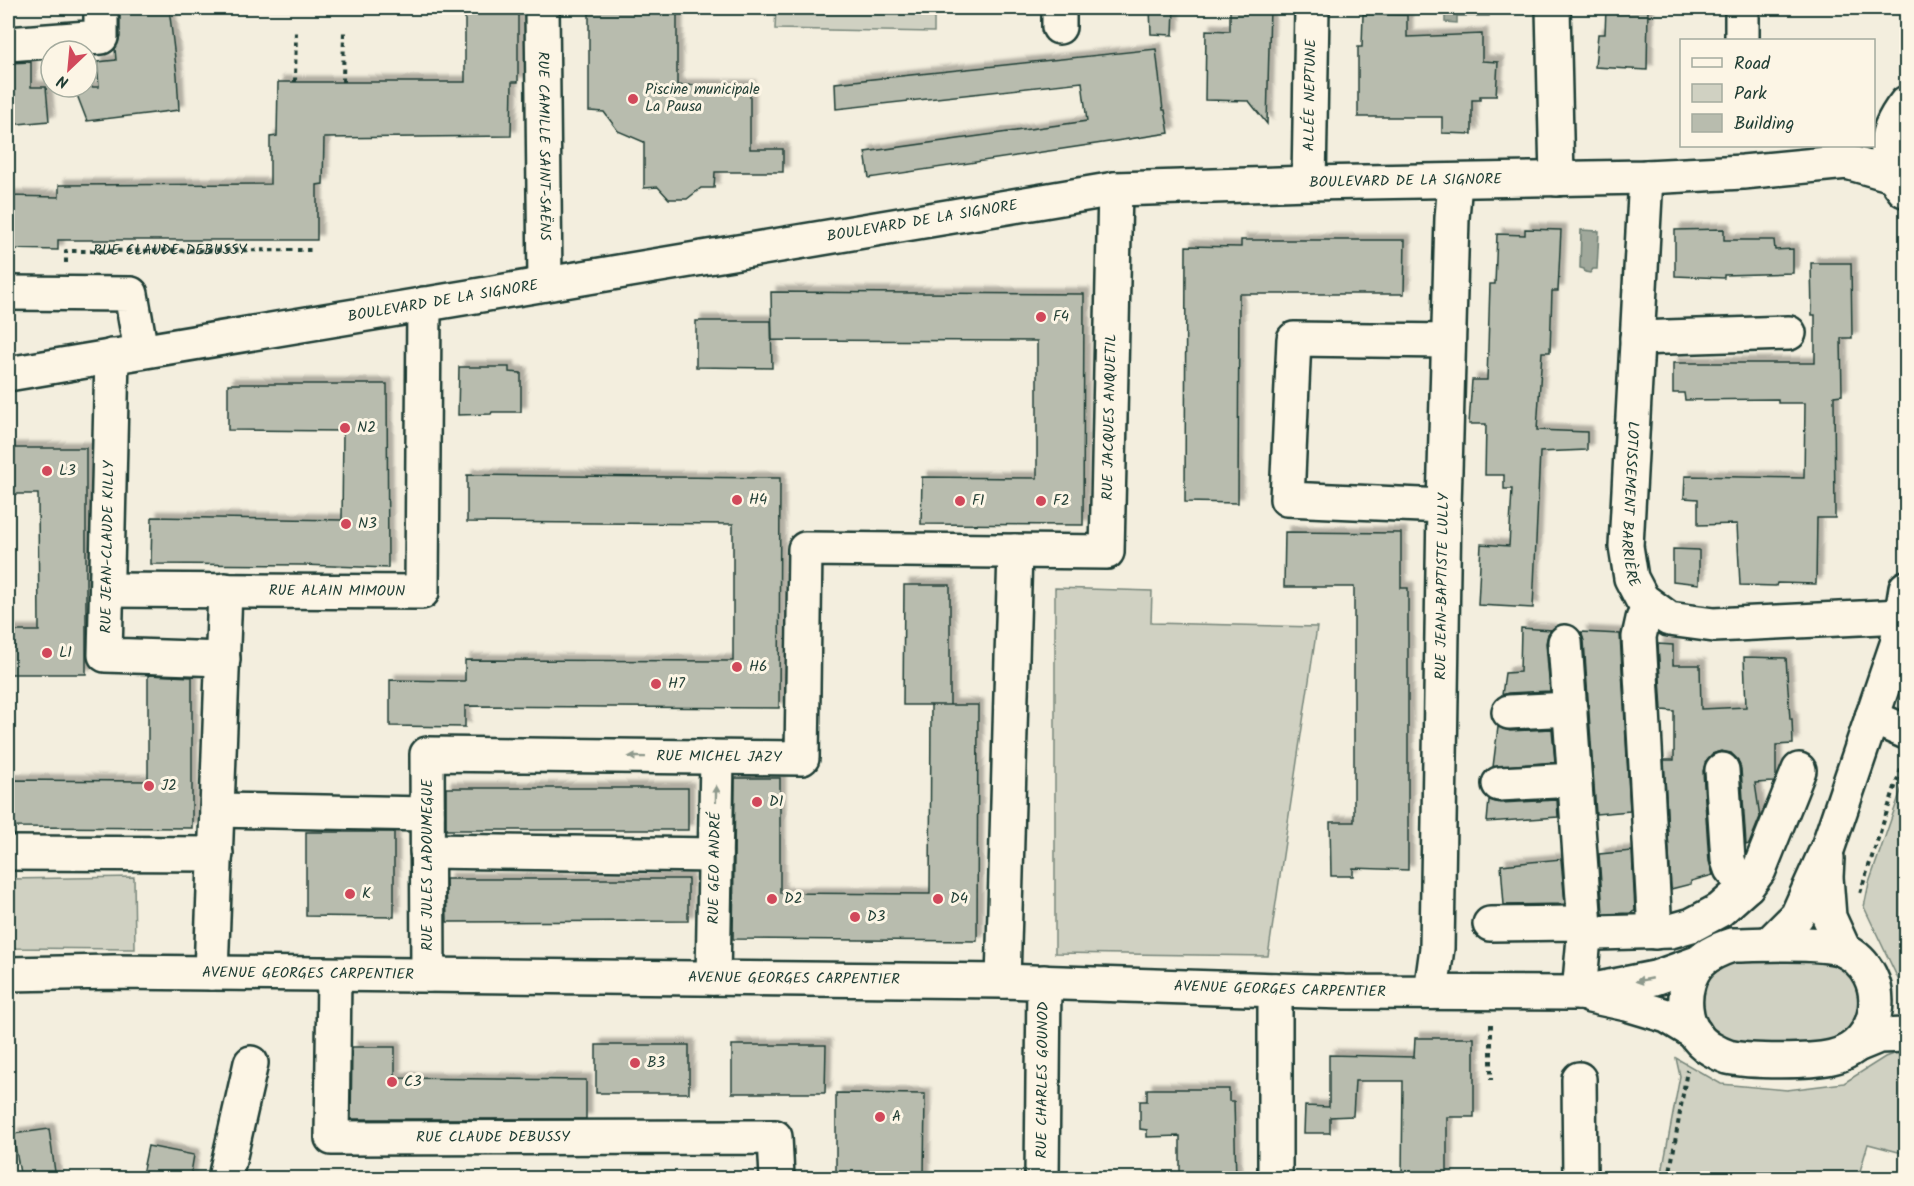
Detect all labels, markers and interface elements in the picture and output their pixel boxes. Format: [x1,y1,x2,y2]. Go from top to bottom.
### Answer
street label: ALLÉE NEPTUNE [1298,38,1323,151]
north arrow [39,39,99,99]
legend [1680,39,1875,147]
text: Road [1734,50,1771,79]
street label: RUE CAMILLE SAINT-SAËNS [530,51,557,241]
text: N [53,68,73,95]
place label: Piscine municipale La Pausa [645,78,760,119]
text: Park [1734,80,1767,109]
marker: Piscine municipale La Pausa [626,92,640,106]
text: Building [1734,110,1794,139]
street label: BOULEVARD DE LA SIGNORE [1309,168,1503,195]
street label: BOULEVARD DE LA SIGNORE [825,193,1021,249]
street label: RUE CLAUDE DEBUSSY [93,238,248,263]
street label: BOULEVARD DE LA SIGNORE [346,273,541,329]
place label: F4 [1053,305,1069,329]
marker: F4 [1034,310,1048,324]
street label: RUE JACQUES ANQUETIL [1096,334,1124,501]
place label: N2 [357,416,376,440]
marker: N2 [338,421,352,435]
street label: LOTISSEMENT BARRIÈRE [1614,421,1647,593]
place label: L3 [59,459,76,483]
street label: RUE JEAN-CLAUDE KILLY [94,459,122,634]
marker: L3 [40,464,54,478]
place label: H4 [749,488,767,512]
place label: F1 [972,489,985,513]
place label: F2 [1053,489,1070,513]
street label: RUE JEAN-BAPTISTE LULLY [1429,491,1456,680]
marker: H4 [730,493,744,507]
marker: F1 [953,494,967,508]
marker: F2 [1034,494,1048,508]
place label: N3 [358,512,377,536]
marker: N3 [339,517,353,531]
street label: RUE ALAIN MIMOUN [269,579,405,604]
place label: L1 [59,641,72,665]
marker: L1 [40,646,54,660]
place label: H6 [749,655,767,679]
marker: H6 [730,660,744,674]
place label: H7 [668,672,686,696]
marker: H7 [649,677,663,691]
street label: RUE MICHEL JAZY [656,744,783,770]
one-way arrow [628,752,647,762]
place label: J2 [161,774,177,798]
street label: RUE JULES LADOUMEGUE [416,778,440,951]
marker: J2 [142,779,156,793]
one-way arrow [711,784,721,803]
place label: D1 [769,790,784,814]
marker: D1 [750,795,764,809]
street label: RUE GEO ANDRÉ [702,810,728,924]
place label: K [362,882,371,906]
marker: K [343,887,357,901]
place label: D2 [784,887,802,911]
place label: D4 [950,887,968,911]
marker: D2 [765,892,779,906]
marker: D4 [931,892,945,906]
place label: D3 [867,905,886,929]
marker: D3 [848,910,862,924]
street label: AVENUE GEORGES CARPENTIER [202,961,414,987]
street label: AVENUE GEORGES CARPENTIER [688,966,900,992]
street label: AVENUE GEORGES CARPENTIER [1174,975,1386,1004]
one-way arrow [1635,976,1654,985]
street label: RUE CHARLES GOUNOD [1030,1001,1056,1159]
place label: B3 [647,1051,666,1075]
marker: B3 [628,1056,642,1070]
place label: C3 [404,1070,422,1094]
marker: C3 [385,1075,399,1089]
place label: A [892,1105,901,1129]
marker: A [873,1110,887,1124]
street label: RUE CLAUDE DEBUSSY [416,1125,571,1150]

